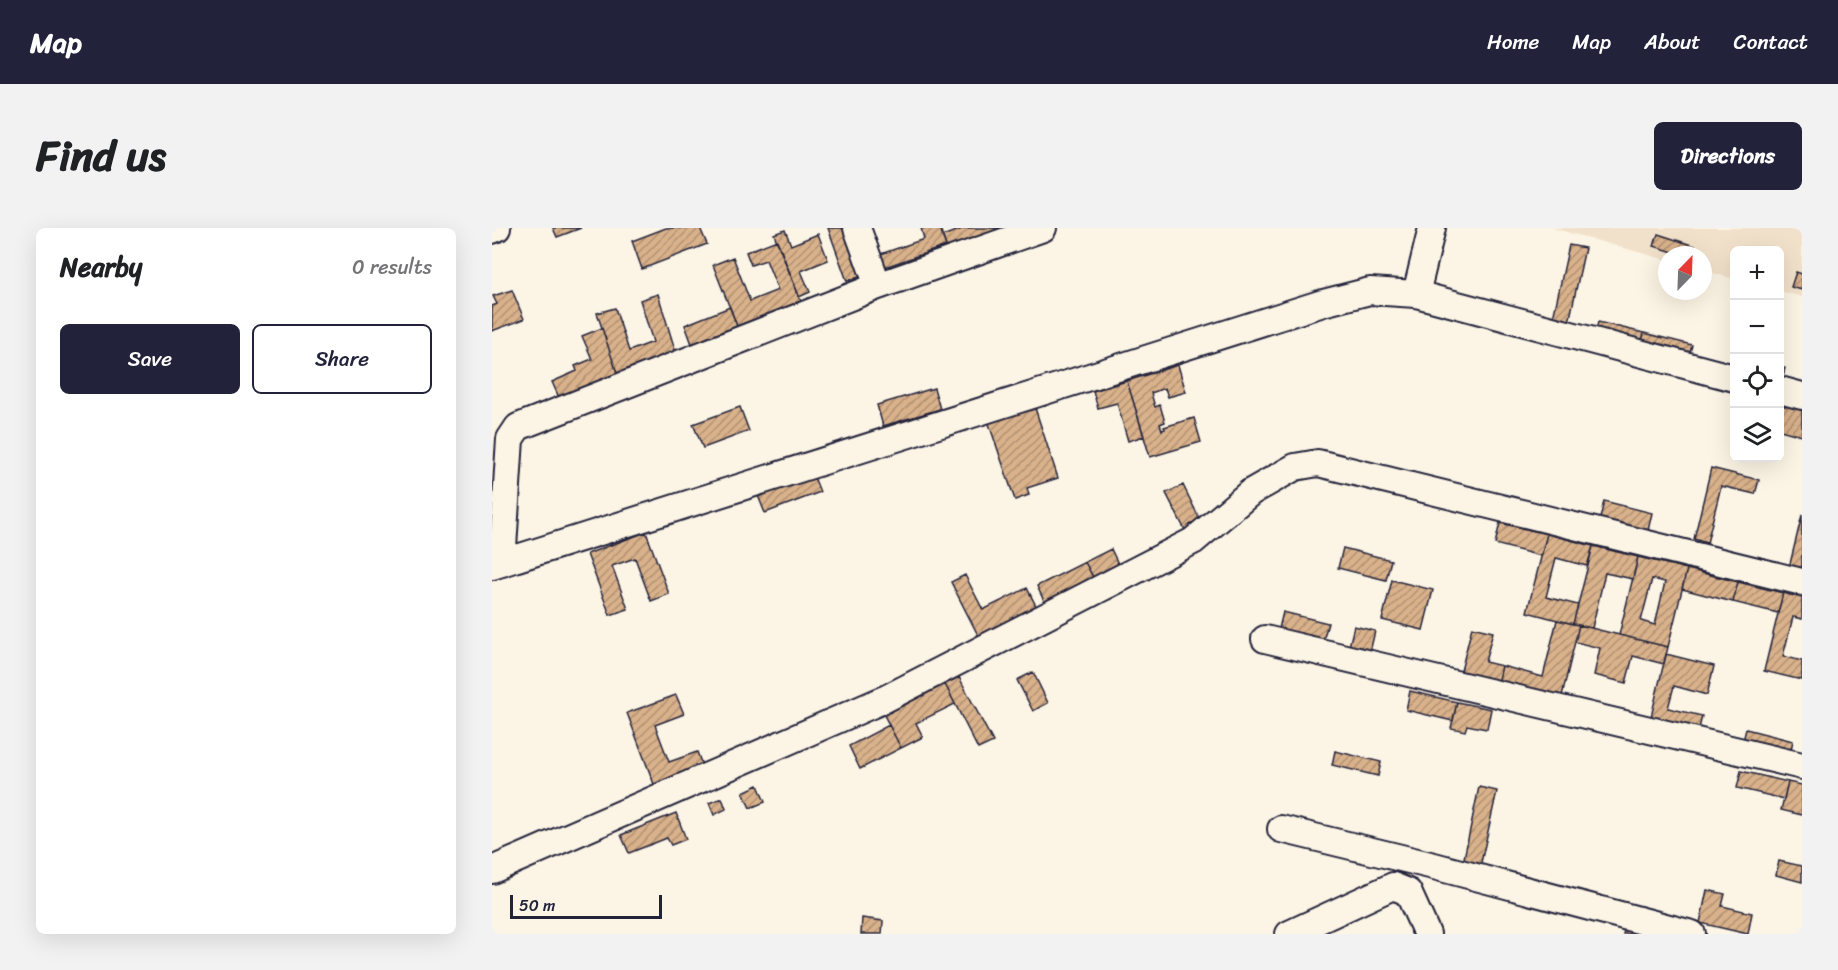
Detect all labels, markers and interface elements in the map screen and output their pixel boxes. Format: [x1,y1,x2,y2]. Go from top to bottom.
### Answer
text: Map [30,18,82,67]
text: Home [1487,23,1539,61]
text: Map [1572,23,1611,61]
text: About [1644,23,1701,61]
text: Contact [1734,23,1808,61]
text: Find us [36,119,166,193]
button: Directions [1654,122,1802,190]
text: Nearby [60,244,142,290]
north arrow [1658,246,1712,300]
map controls [1730,246,1784,462]
button: + [1730,246,1784,300]
text: 0 results [352,250,432,285]
button: − [1730,300,1784,354]
button: Save [60,324,240,394]
button: Share [252,324,432,394]
button: locate [1730,354,1784,408]
button: layers [1730,408,1784,462]
text: 50 m [519,891,555,920]
scale bar [510,892,662,920]

